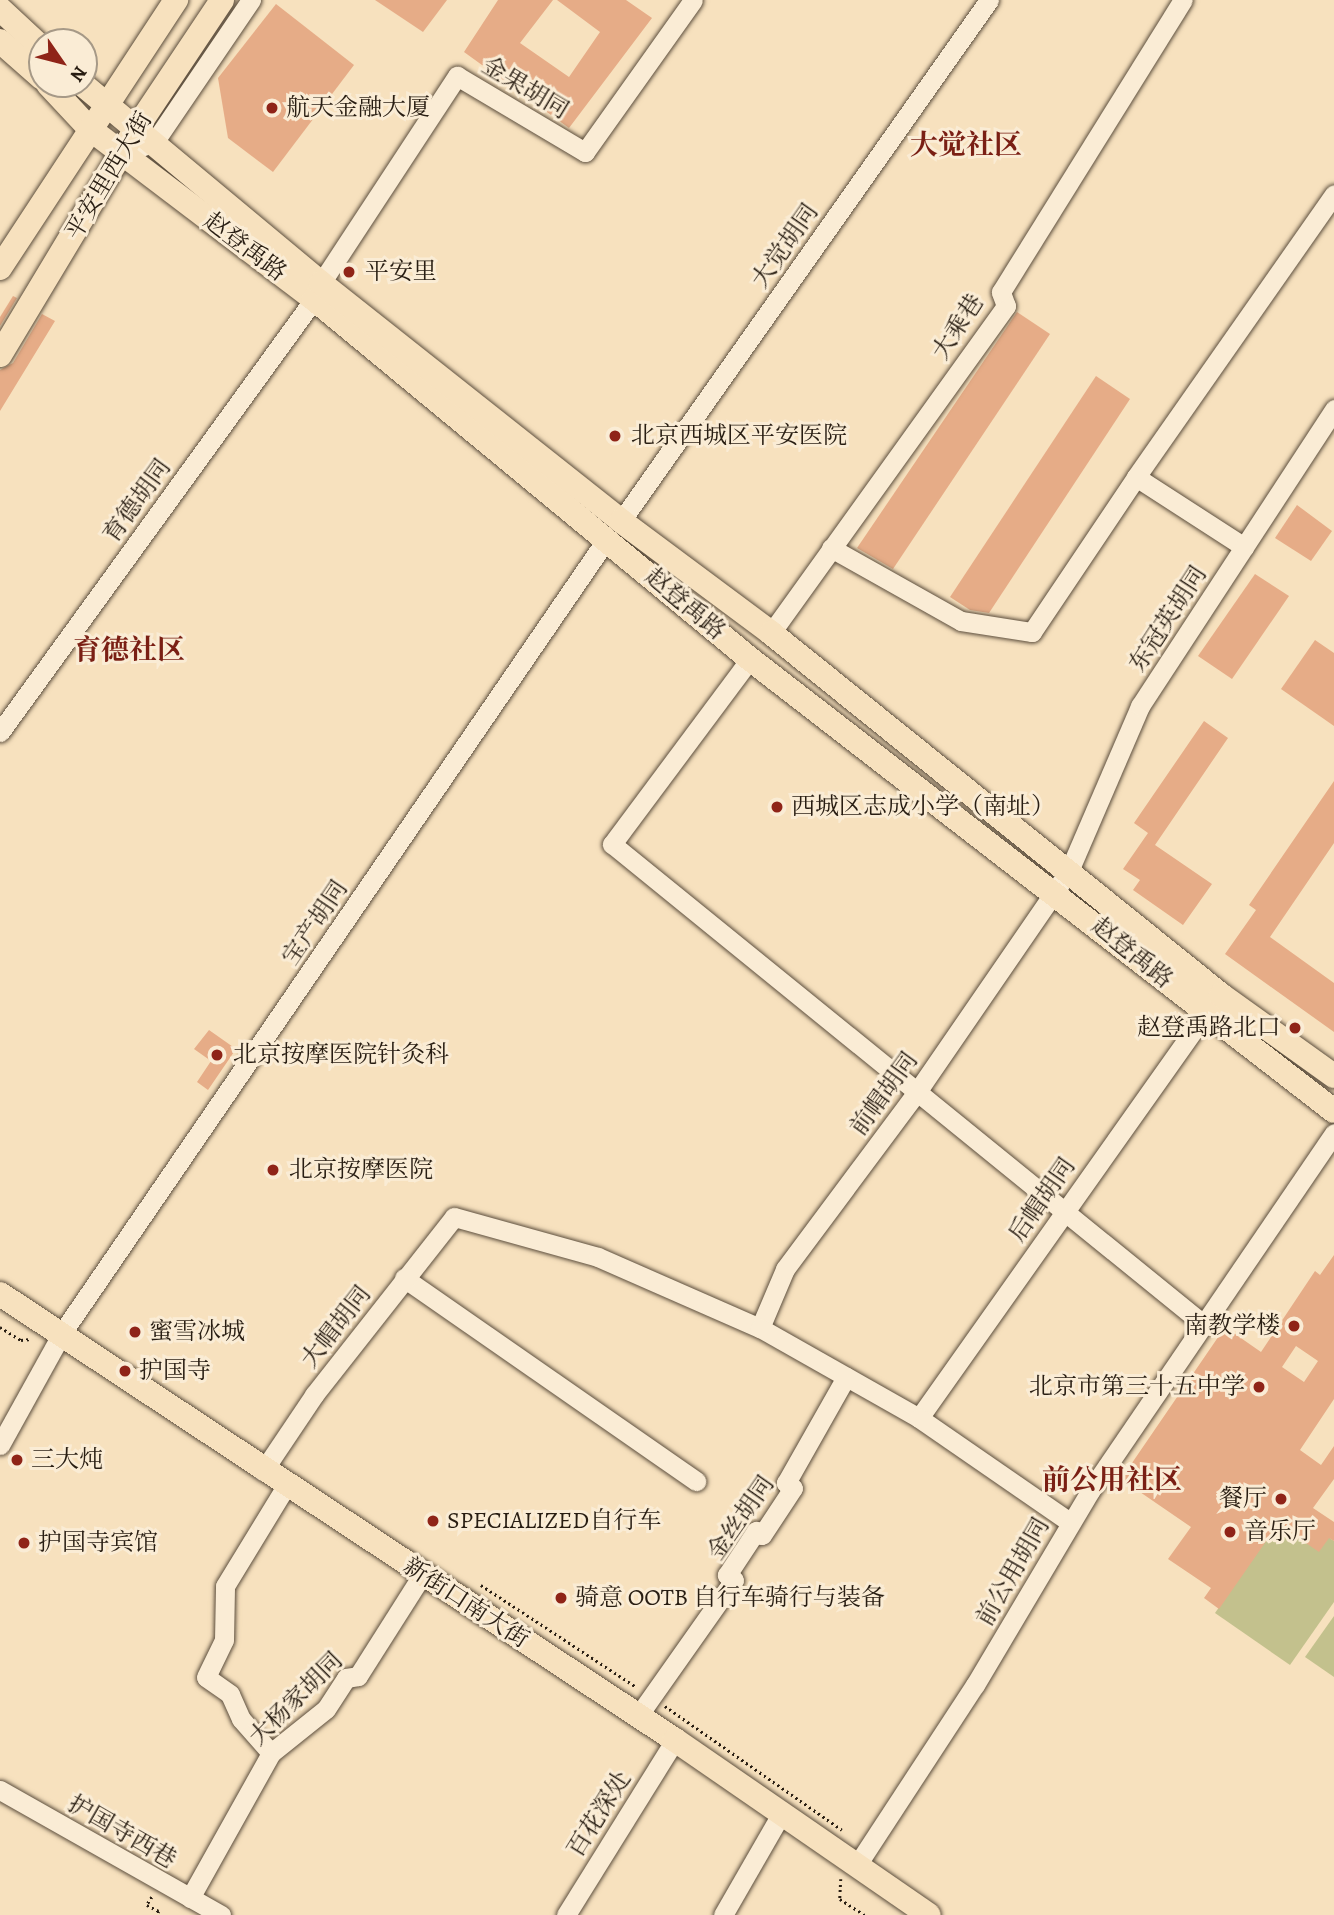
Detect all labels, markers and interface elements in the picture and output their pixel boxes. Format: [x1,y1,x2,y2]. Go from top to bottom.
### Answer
north arrow [28,28,98,98]
street label: 金果胡同 [476,51,574,125]
text: N [64,61,93,87]
place label: 航天金融大厦 [286,94,430,122]
marker: 航天金融大厦 [264,100,280,116]
street label: 平安里西大街 [60,107,158,245]
district label: 大觉社区 [910,128,1022,162]
street label: 大觉胡同 [746,198,824,294]
street label: 赵登禹路 [198,207,292,287]
place label: 平安里 [365,258,437,286]
marker: 平安里 [339,262,359,282]
street label: 大乘巷 [926,289,990,365]
place label: 北京西城区平安医院 [631,422,847,450]
marker: 北京西城区平安医院 [605,426,625,446]
street label: 育德胡同 [97,454,177,548]
street label: 东冠英胡同 [1123,561,1213,677]
street label: 赵登禹路 [639,562,731,646]
district label: 育德社区 [73,633,185,667]
place label: 西城区志成小学（南址） [791,793,1055,821]
marker: 西城区志成小学（南址） [769,799,785,815]
street label: 宝产胡同 [276,875,354,971]
street label: 赵登禹路 [1086,912,1178,994]
place label: 赵登禹路北口 [1137,1014,1281,1042]
marker: 赵登禹路北口 [1287,1020,1303,1036]
place label: 北京按摩医院针灸科 [233,1041,449,1069]
marker: 北京按摩医院针灸科 [207,1045,227,1065]
street label: 前帽胡同 [844,1047,924,1141]
street label: 后帽胡同 [1003,1152,1081,1248]
place label: 北京按摩医院 [289,1156,433,1184]
marker: 北京按摩医院 [263,1160,283,1180]
street label: 大帽胡同 [295,1280,377,1374]
place label: 南教学楼 [1184,1312,1280,1340]
place label: 蜜雪冰城 [149,1318,245,1346]
marker: 南教学楼 [1286,1318,1302,1334]
marker: 蜜雪冰城 [127,1324,143,1340]
place label: 护国寺 [139,1357,211,1385]
marker: 护国寺 [117,1363,133,1379]
place label: 北京市第三十五中学 [1029,1373,1245,1401]
marker: 北京市第三十五中学 [1251,1379,1267,1395]
place label: 三大炖 [31,1446,103,1474]
marker: 三大炖 [9,1452,25,1468]
district label: 前公用社区 [1042,1463,1182,1497]
street label: 金丝胡同 [702,1470,780,1566]
place label: 餐厅 [1219,1485,1267,1513]
marker: 餐厅 [1273,1491,1289,1507]
place label: SPECIALIZED自行车 [447,1507,661,1535]
marker: SPECIALIZED自行车 [425,1513,441,1529]
street label: 前公用胡同 [971,1513,1055,1631]
place label: 音乐厅 [1244,1518,1316,1546]
marker: 音乐厅 [1222,1524,1238,1540]
place label: 护国寺宾馆 [38,1529,158,1557]
marker: 护国寺宾馆 [16,1535,32,1551]
street label: 新街口南大街 [398,1552,534,1654]
place label: 骑意 OOTB 自行车骑行与装备 [575,1584,885,1612]
marker: 骑意 OOTB 自行车骑行与装备 [553,1590,569,1606]
street label: 大杨家胡同 [243,1646,349,1752]
street label: 百花深处 [561,1766,637,1862]
street label: 护国寺西巷 [63,1790,181,1874]

